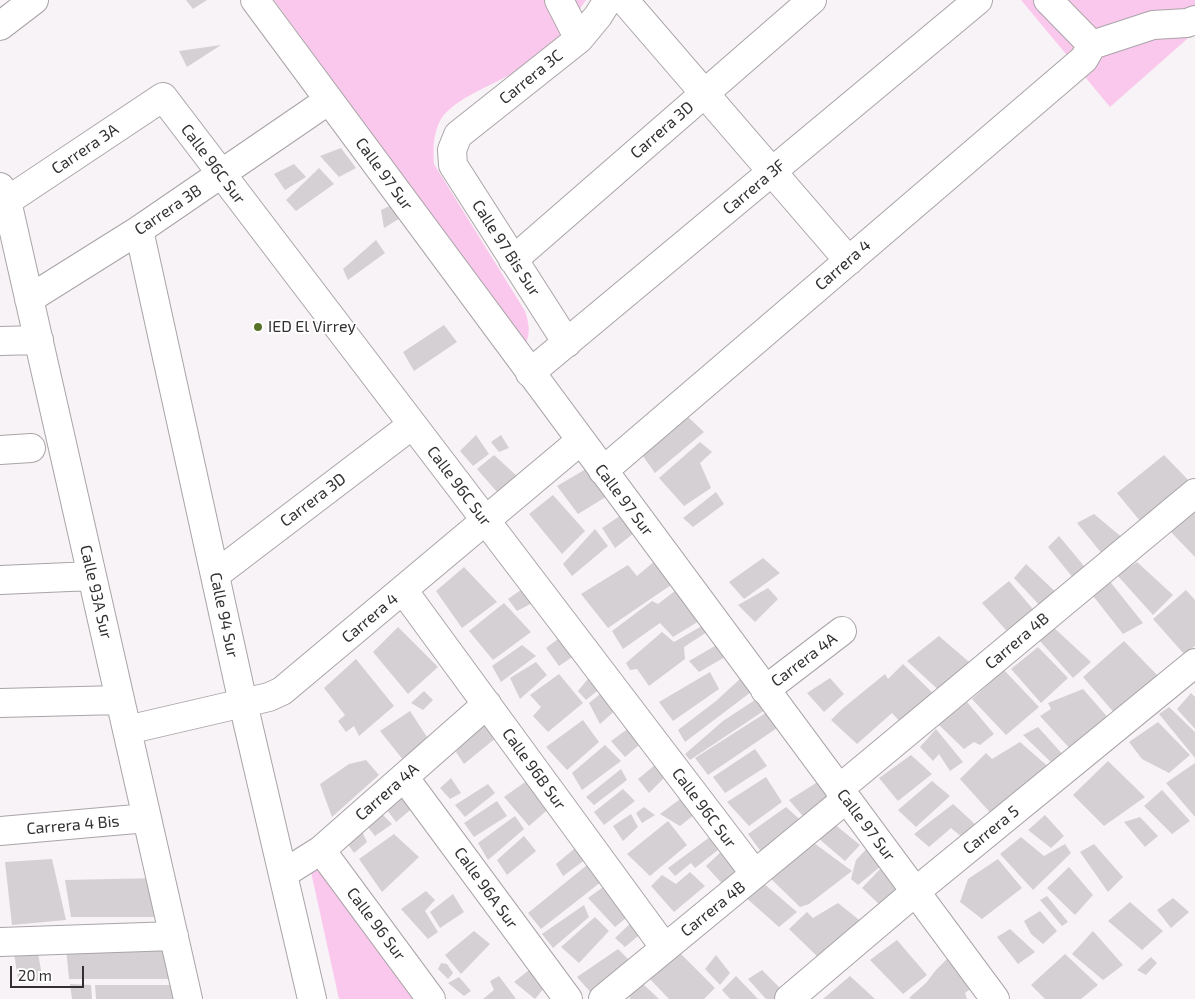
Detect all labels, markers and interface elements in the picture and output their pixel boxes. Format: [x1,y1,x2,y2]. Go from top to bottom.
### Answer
street label: Carrera 3C [495,46,567,108]
street label: Carrera 3D [626,97,698,163]
street label: Carrera 3A [48,120,122,178]
street label: Calle 96C Sur [177,120,249,208]
street label: Calle 97 Sur [351,134,417,214]
street label: Carrera 3F [719,155,789,219]
street label: Carrera 3B [131,181,205,239]
street label: Calle 97 Bis Sur [468,196,544,300]
street label: Carrera 4 [811,236,875,294]
place label: IED El Virrey [268,317,356,337]
marker: IED El Virrey [252,321,264,333]
street label: Calle 96C Sur [423,442,495,530]
street label: Calle 97 Sur [591,460,657,540]
street label: Carrera 3D [276,469,350,531]
street label: Calle 93A Sur [76,543,116,641]
street label: Calle 94 Sur [206,571,242,659]
street label: Carrera 4 [338,589,402,647]
street label: Carrera 4B [981,609,1053,673]
street label: Carrera 4A [767,629,841,691]
street label: Calle 96B Sur [498,725,570,813]
street label: Carrera 4A [351,759,423,825]
street label: Calle 96C Sur [668,764,740,852]
street label: Calle 97 Sur [833,785,899,865]
street label: Carrera 5 [959,802,1023,858]
street label: Carrera 4 Bis [26,811,120,839]
street label: Calle 96A Sur [450,844,522,932]
street label: Carrera 4B [677,877,749,941]
street label: Calle 96 Sur [342,884,410,964]
scale bar [12,956,86,988]
text: 20 m [18,966,52,984]

